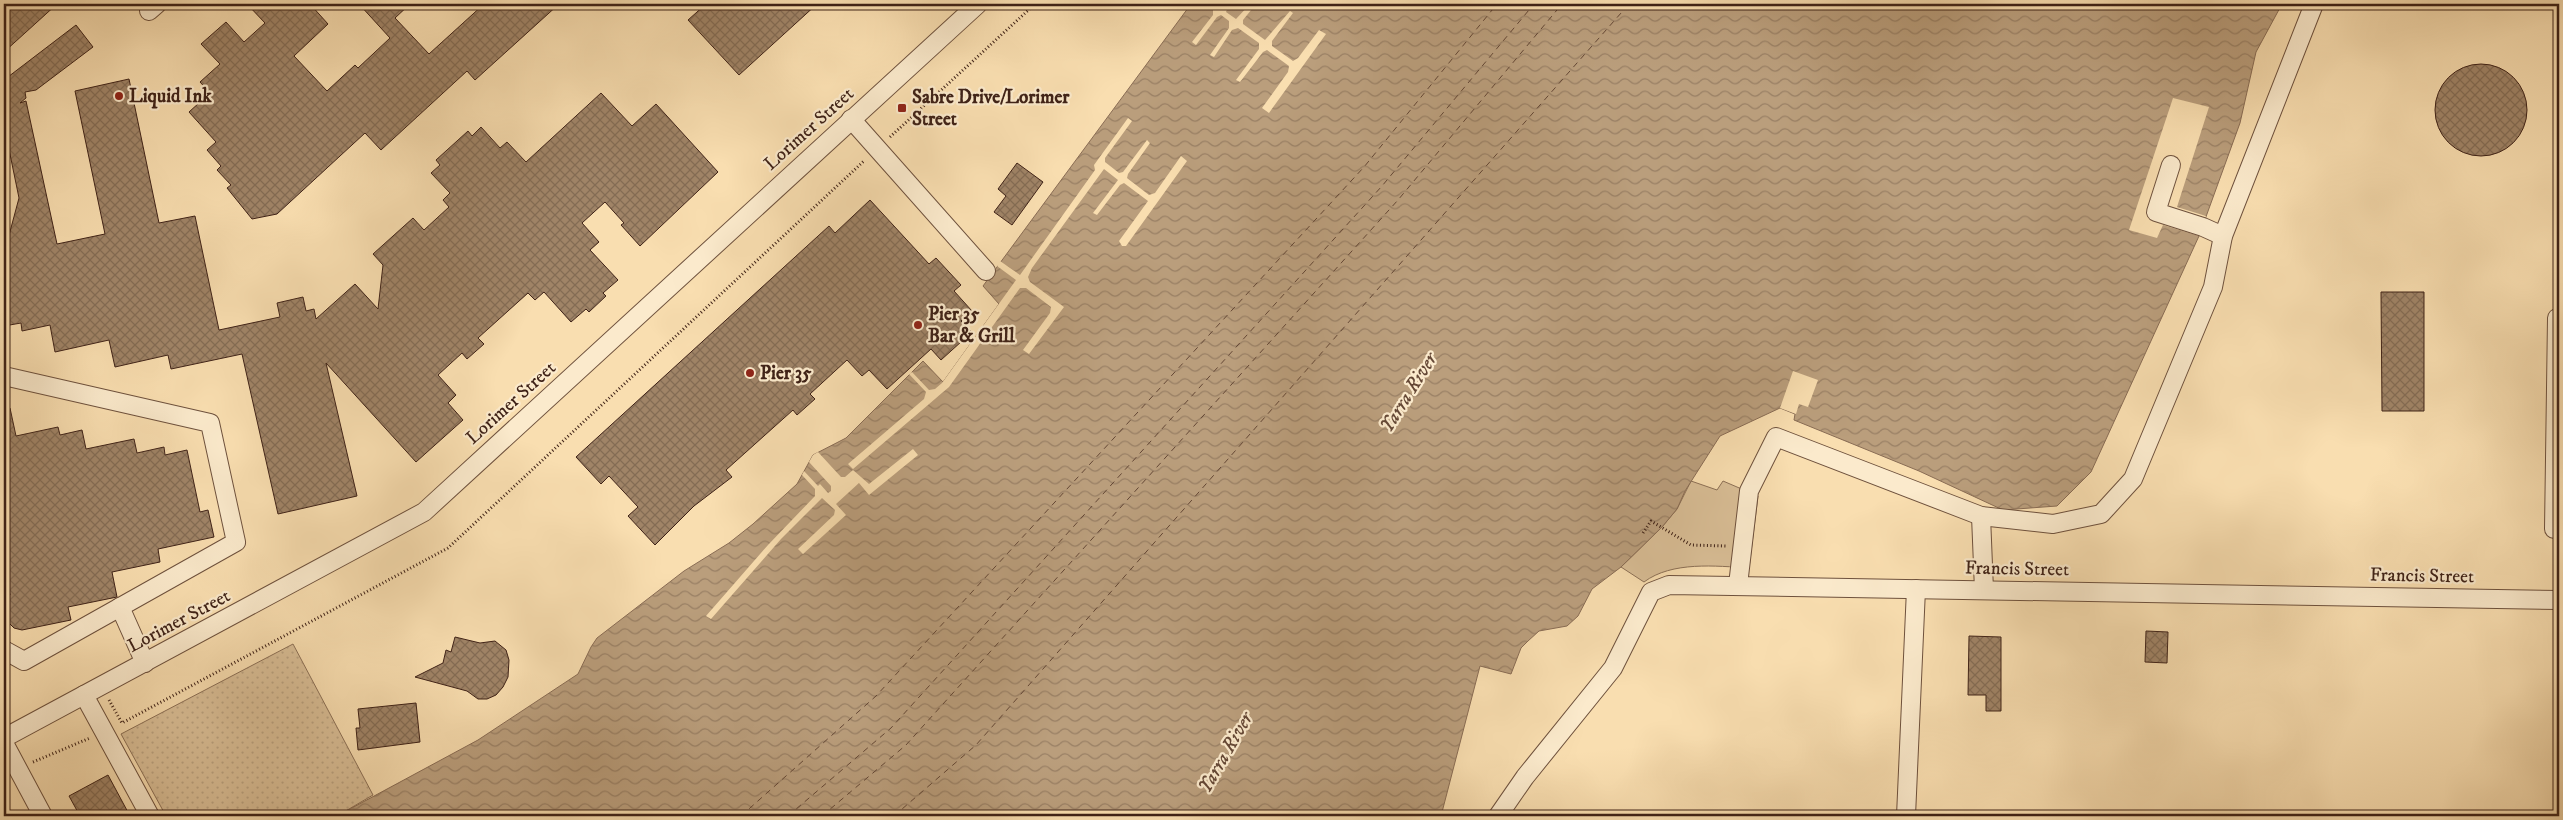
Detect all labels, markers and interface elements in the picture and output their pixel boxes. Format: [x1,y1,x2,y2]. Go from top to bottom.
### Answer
street label: Lorimer Street [759,83,859,175]
place label: Liquid Ink [129,85,212,109]
place label: Sabre Drive/Lorimer Street [912,86,1070,131]
marker: Liquid Ink [113,90,125,102]
marker: Sabre Drive/Lorimer Street [896,102,908,114]
place label: Pier 35 Bar & Grill [928,303,1015,348]
marker: Pier 35 Bar & Grill [912,319,924,331]
water label: Yarra River [1375,347,1444,438]
street label: Lorimer Street [461,357,561,449]
place label: Pier 35 [760,362,812,385]
marker: Pier 35 [744,367,756,379]
street label: Francis Street [1965,557,2069,581]
street label: Francis Street [2370,564,2474,588]
street label: Lorimer Street [124,584,234,658]
water label: Yarra River [1193,706,1260,798]

